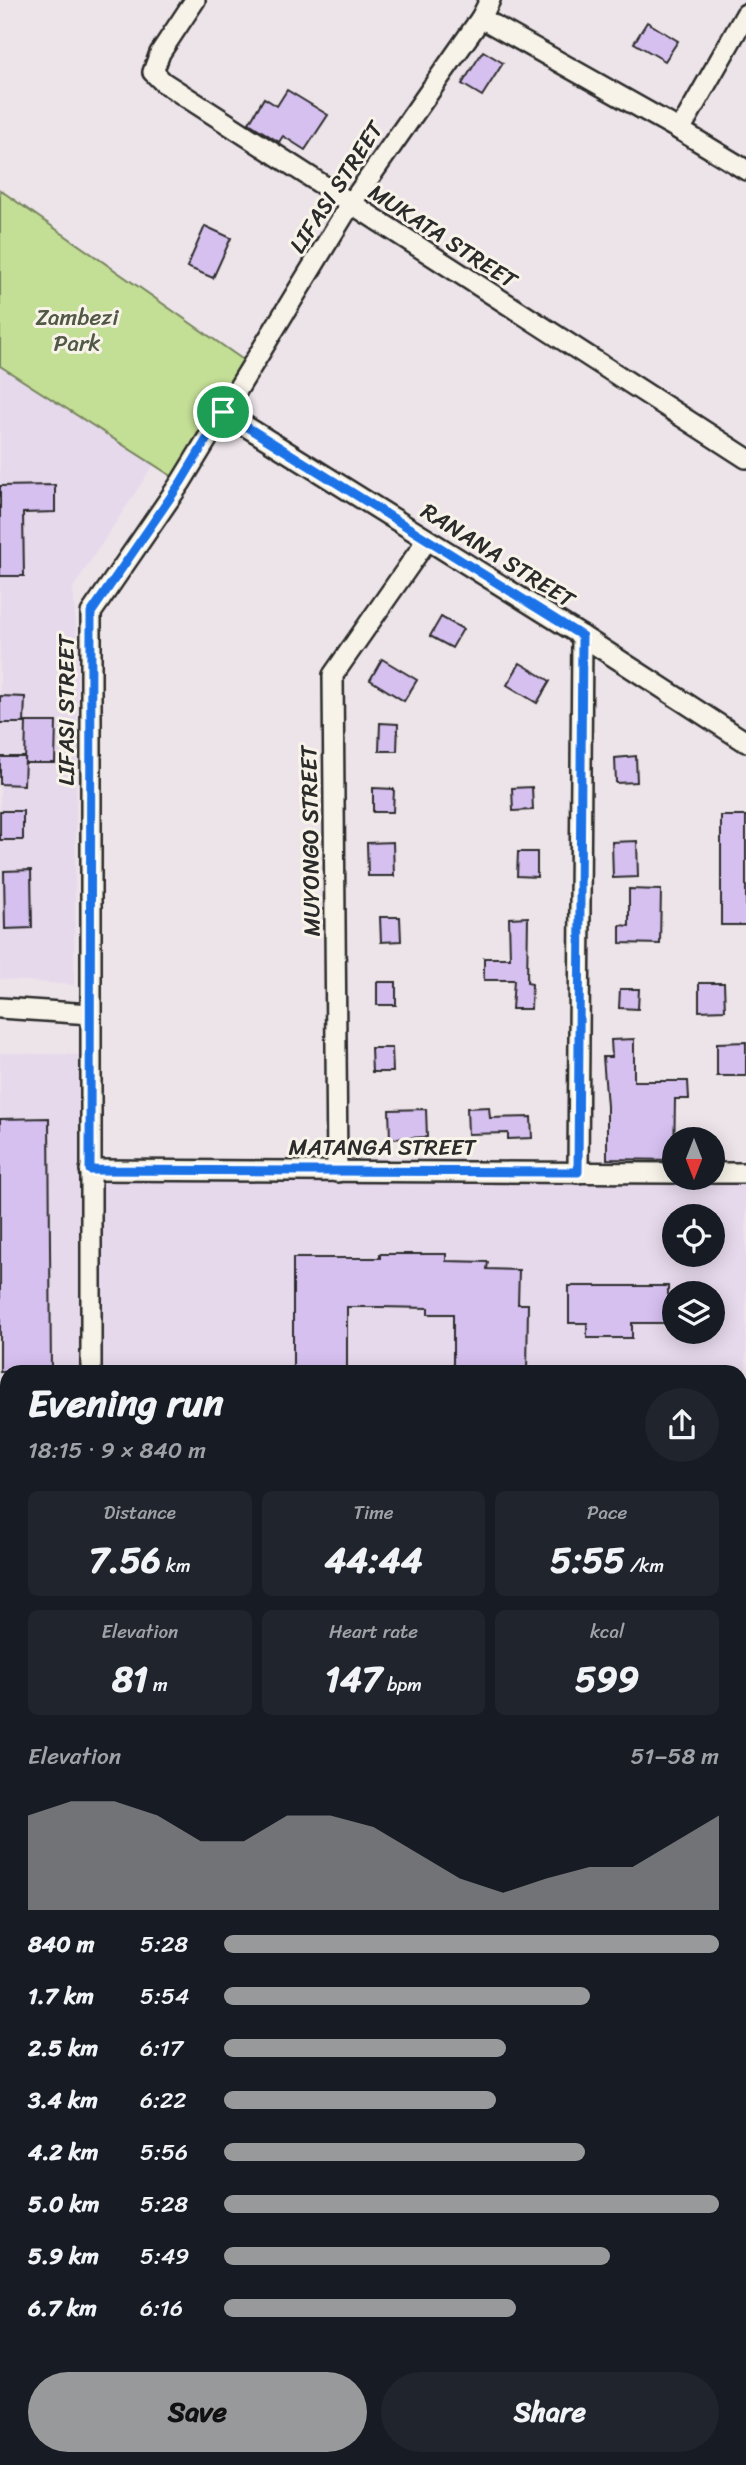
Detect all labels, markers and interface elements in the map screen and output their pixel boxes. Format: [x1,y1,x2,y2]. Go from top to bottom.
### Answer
street label: LIFASI STREET [278,112,395,262]
street label: MUKATA STREET [360,173,527,301]
park label: Zambezi Park [35,297,119,364]
pin [193,382,253,442]
icon: arrive [204,393,242,431]
street label: RANANA STREET [412,491,584,620]
street label: LIFASI STREET [46,633,87,786]
street label: MUYONGO STREET [288,744,333,937]
street label: MATANGA STREET [288,1127,477,1168]
north arrow [662,1127,724,1190]
map controls [662,1127,725,1344]
button: locate [662,1204,725,1267]
button: layers [662,1281,725,1344]
text: Evening run [28,1370,224,1437]
button: share [645,1388,719,1462]
text: 18:15 · 9 × 840 m [28,1430,206,1471]
text: Distance [104,1496,176,1529]
text: Time [353,1496,394,1529]
text: Pace [587,1496,627,1529]
text: 7.56 [89,1529,161,1591]
text: 44:44 [324,1529,423,1591]
text: 5:55 [550,1529,625,1591]
text: km [161,1549,191,1582]
text: /km [625,1549,664,1582]
text: Elevation [101,1615,178,1648]
text: Heart rate [329,1615,418,1648]
text: kcal [590,1615,624,1648]
text: 81 [112,1648,148,1710]
text: 147 [325,1648,382,1710]
text: 599 [575,1648,639,1710]
text: m [148,1668,168,1701]
text: bpm [382,1668,422,1701]
text: Elevation [28,1736,121,1777]
text: 51–58 m [630,1736,719,1777]
text: 840 m [28,1924,94,1965]
text: 5:28 [140,1924,188,1965]
text: 1.7 km [28,1976,94,2017]
text: 5:54 [140,1976,189,2017]
text: 2.5 km [28,2028,98,2069]
text: 6:17 [140,2028,183,2069]
text: 3.4 km [28,2080,98,2121]
text: 6:22 [140,2080,187,2121]
text: 4.2 km [28,2132,98,2173]
text: 5:56 [140,2132,188,2173]
text: 5.0 km [28,2184,99,2225]
text: 5:28 [140,2184,188,2225]
text: 5.9 km [28,2236,99,2277]
text: 5:49 [140,2236,190,2277]
text: 6.7 km [28,2288,97,2329]
text: 6:16 [140,2288,183,2329]
button: Save [28,2372,367,2452]
button: Share [381,2372,719,2452]

